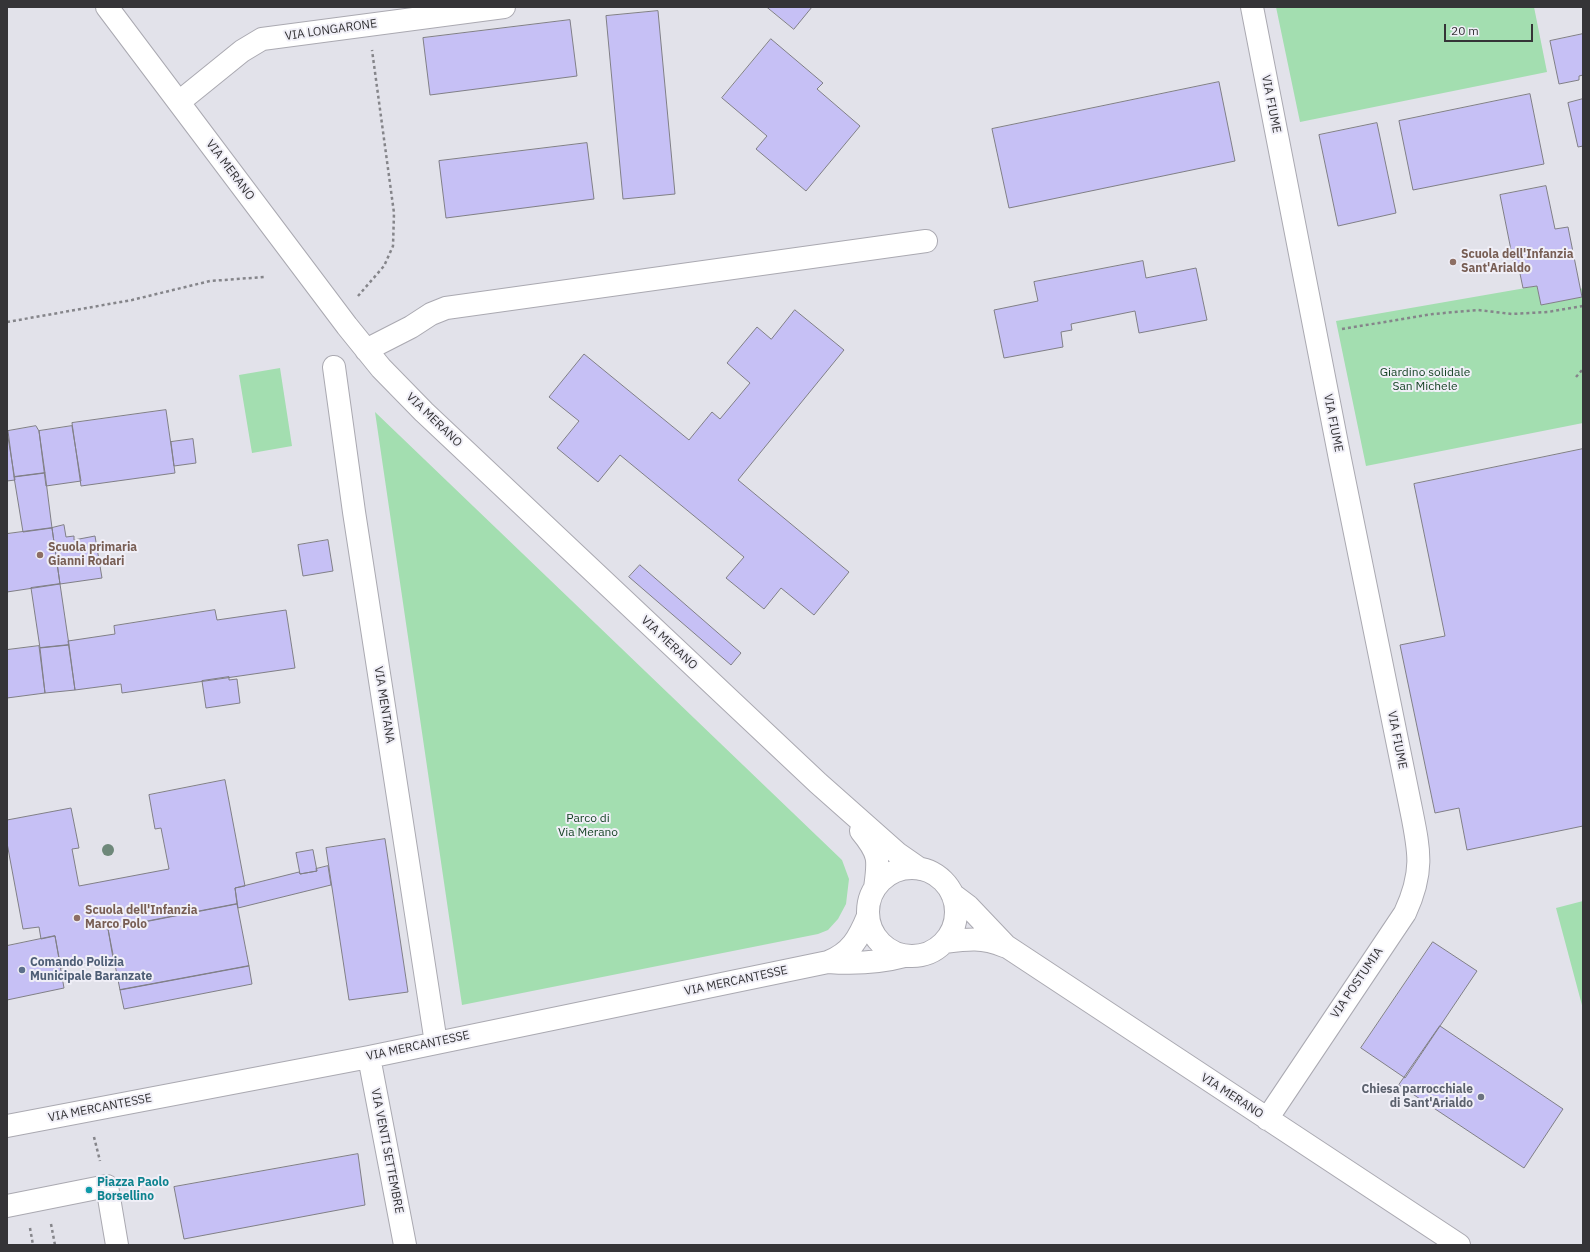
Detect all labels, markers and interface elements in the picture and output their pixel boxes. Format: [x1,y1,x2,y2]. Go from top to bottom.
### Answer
street label: VIA LONGARONE [284,16,378,44]
scale bar [1446,16,1535,42]
text: 20 m [1451,23,1479,38]
street label: VIA FIUME [1258,74,1284,134]
street label: VIA MERANO [203,137,257,203]
place label: Scuola dell'Infanzia Sant'Arialdo [1461,248,1573,276]
marker: Scuola dell'Infanzia Sant'Arialdo [1448,257,1458,267]
park label: Giardino solidale San Michele [1380,366,1470,394]
street label: VIA MERANO [403,390,465,450]
street label: VIA FIUME [1320,393,1346,453]
place label: Scuola primaria Gianni Rodari [48,541,137,569]
marker: Scuola primaria Gianni Rodari [35,550,45,560]
street label: VIA MERANO [638,613,700,673]
street label: VIA MENTANA [371,665,397,745]
street label: VIA FIUME [1384,710,1410,770]
park label: Parco di Via Merano [558,812,618,840]
place label: Scuola dell'Infanzia Marco Polo [85,904,197,932]
marker: Scuola dell'Infanzia Marco Polo [72,913,82,923]
street label: VIA POSTUMIA [1328,945,1386,1021]
place label: Comando Polizia Municipale Baranzate [30,956,152,984]
street label: VIA MERCANTESSE [683,963,789,999]
marker: Comando Polizia Municipale Baranzate [17,965,27,975]
street label: VIA MERCANTESSE [365,1028,471,1064]
street label: VIA MERANO [1198,1070,1266,1122]
place label: Chiesa parrocchiale di Sant'Arialdo [1361,1083,1473,1111]
street label: VIA VENTI SETTEMBRE [368,1087,406,1215]
street label: VIA MERCANTESSE [47,1091,153,1125]
marker: Chiesa parrocchiale di Sant'Arialdo [1476,1092,1486,1102]
place label: Piazza Paolo Borsellino [97,1176,169,1204]
marker: Piazza Paolo Borsellino [84,1185,94,1195]

